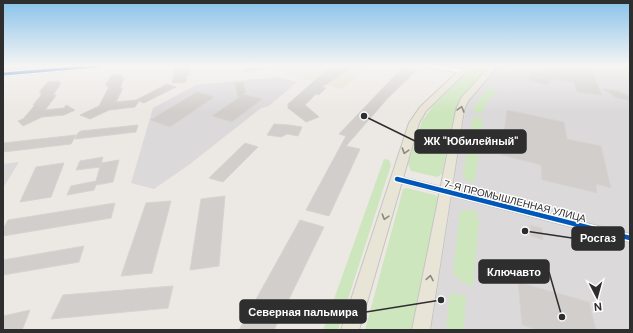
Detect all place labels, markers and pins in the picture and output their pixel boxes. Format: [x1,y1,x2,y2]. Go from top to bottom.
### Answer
callout: ЖК "Юбилейный" [415,130,526,153]
callout: Росгаз [572,227,624,250]
callout: Ключавто [479,260,549,283]
callout: Северная пальмира [240,300,366,323]

